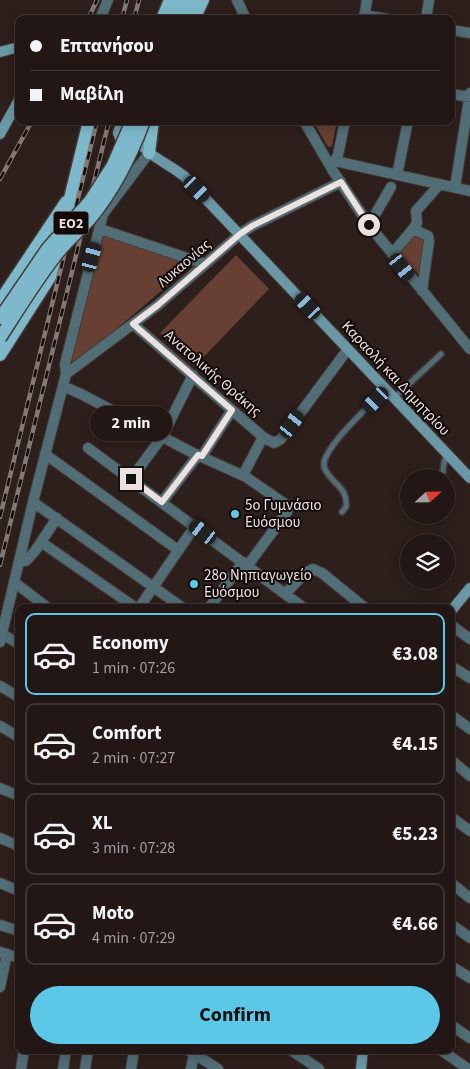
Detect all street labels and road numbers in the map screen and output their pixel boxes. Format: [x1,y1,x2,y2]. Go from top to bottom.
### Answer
road number: ΕΟ2 [54,212,88,234]
street label: Λυκαονίας [153,234,216,292]
street label: Καραολή και Δημητρίου [337,316,455,440]
street label: Ανατολικής Θράκης [159,325,266,422]

